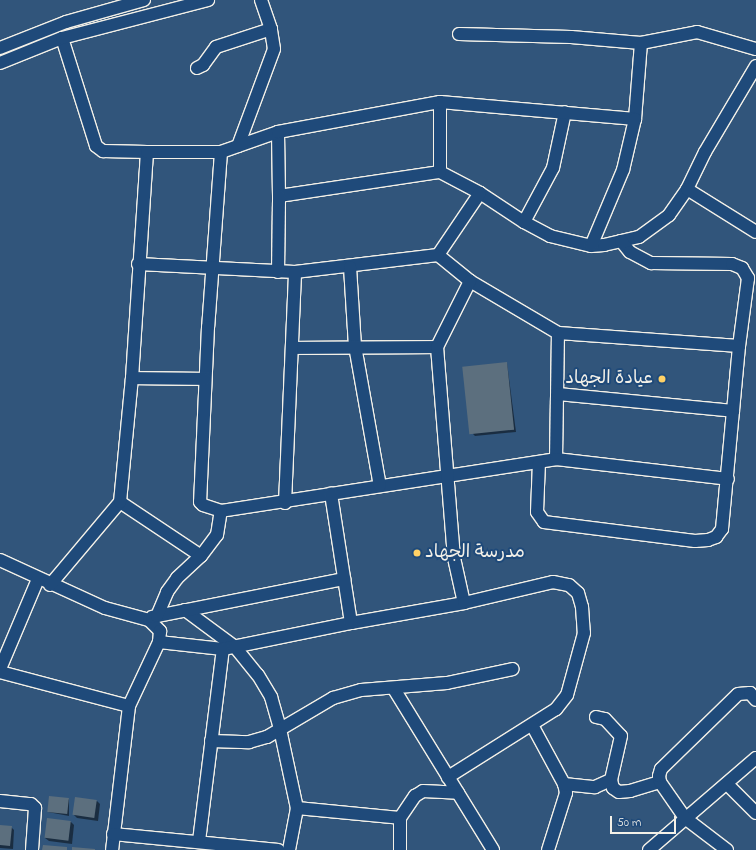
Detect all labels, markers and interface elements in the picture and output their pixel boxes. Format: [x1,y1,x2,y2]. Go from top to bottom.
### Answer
place label: عيادة الجهاد [565,368,653,390]
marker: عيادة الجهاد [656,373,668,385]
place label: مدرسة الجهاد [425,542,525,564]
marker: مدرسة الجهاد [412,548,422,558]
scale bar [612,808,678,834]
text: 50 m [617,814,641,832]

